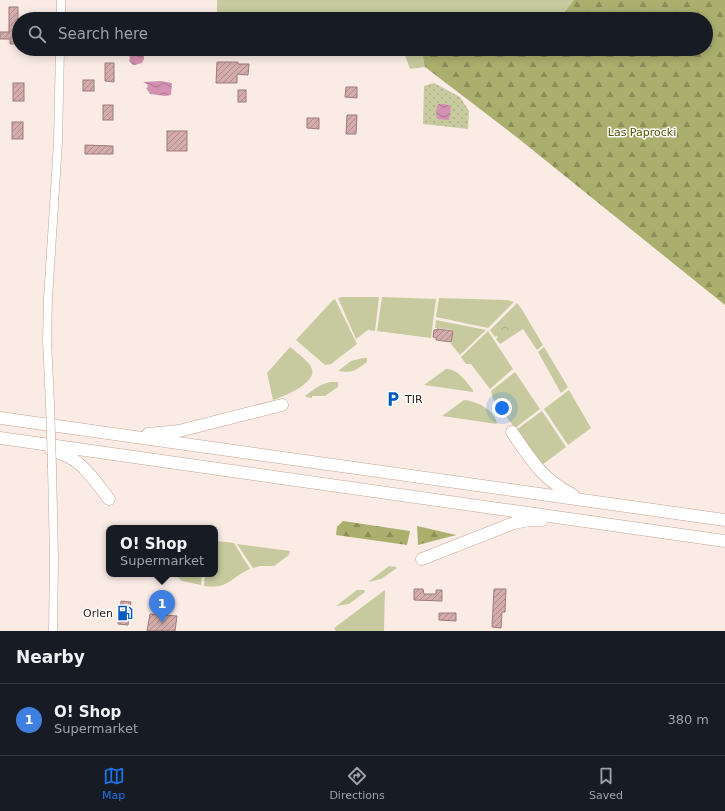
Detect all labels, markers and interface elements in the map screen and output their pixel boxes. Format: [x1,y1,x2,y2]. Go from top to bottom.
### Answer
search box [12,12,713,56]
icon: search [26,23,48,45]
text: Search here [58,25,148,43]
park label: Las Paprocki [608,126,676,139]
parking icon: TIR [384,390,402,408]
place label: TIR [404,393,423,406]
your location [492,398,512,418]
popup [106,525,218,577]
text: O! Shop [120,535,187,553]
text: Supermarket [120,553,204,568]
pin: 1 [149,590,175,623]
fuel station icon: Orlen [116,604,134,622]
place label: Orlen [83,607,113,620]
text: Nearby [16,647,85,667]
text: O! Shop [54,703,121,721]
text: 1 [24,712,34,727]
text: 380 m [667,712,709,727]
text: Supermarket [54,721,138,736]
tab: Map [102,765,125,802]
tab: Directions [329,765,385,802]
tab: Saved [589,765,623,802]

